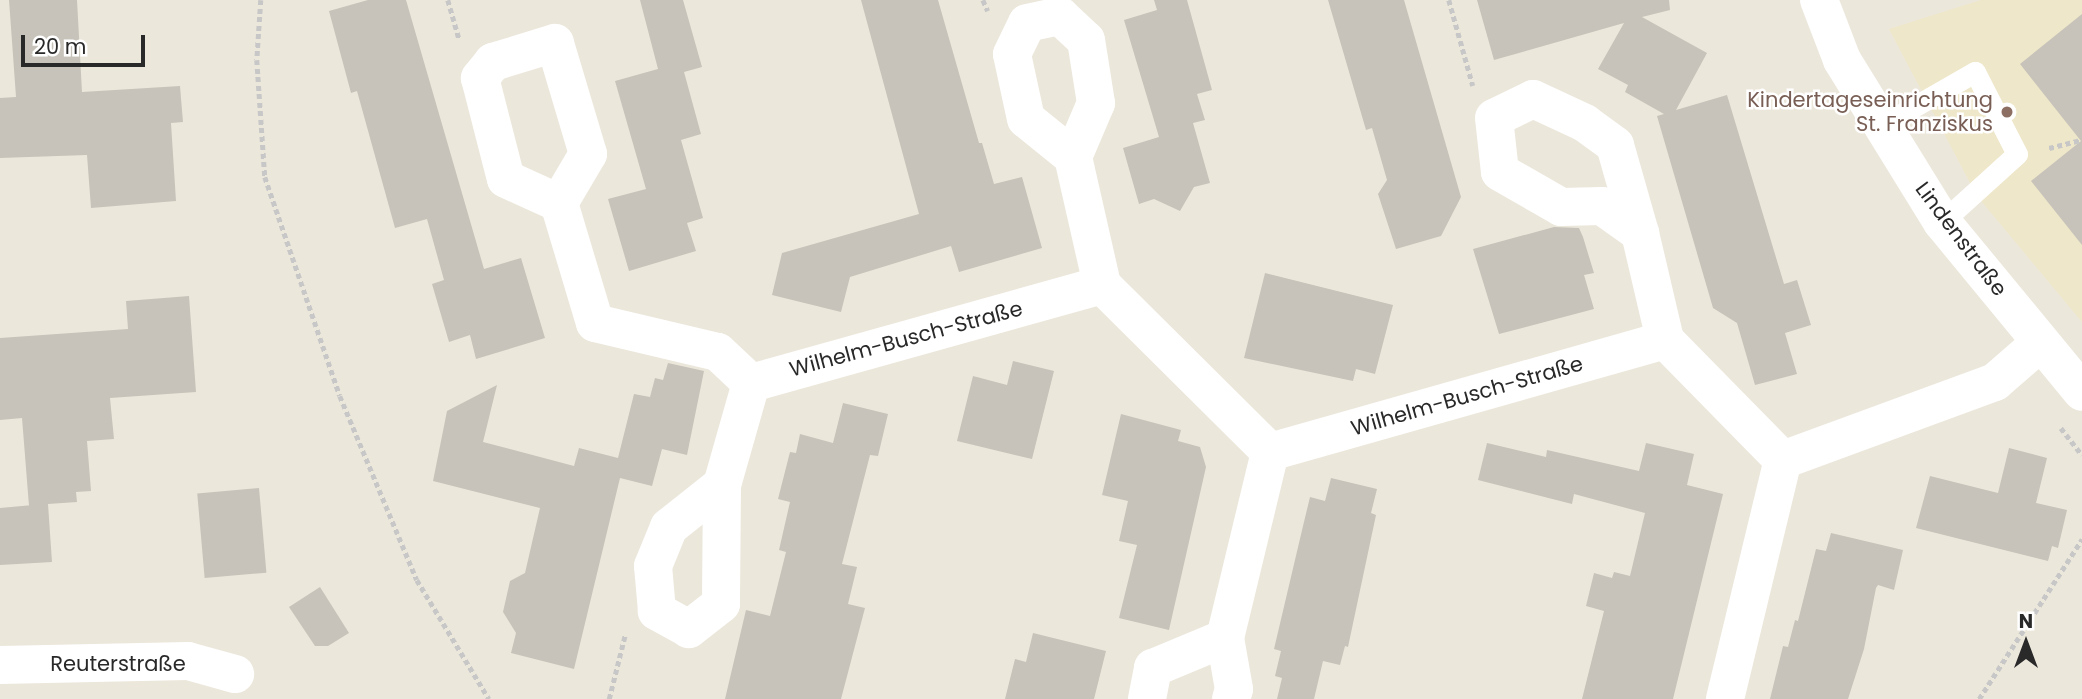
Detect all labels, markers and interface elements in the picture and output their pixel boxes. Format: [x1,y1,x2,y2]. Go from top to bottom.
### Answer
scale bar [24,21,149,65]
text: 20 m [34,32,87,61]
place label: Kindertageseinrichtung St. Franziskus [1747,87,1993,137]
marker: Kindertageseinrichtung St. Franziskus [1999,104,2015,120]
street label: Lindenstraße [1910,177,2012,301]
street label: Wilhelm-Busch-Straße [787,296,1025,382]
street label: Wilhelm-Busch-Straße [1348,351,1586,441]
north arrow [1991,608,2061,678]
text: N [2019,608,2033,635]
street label: Reuterstraße [50,651,186,677]

